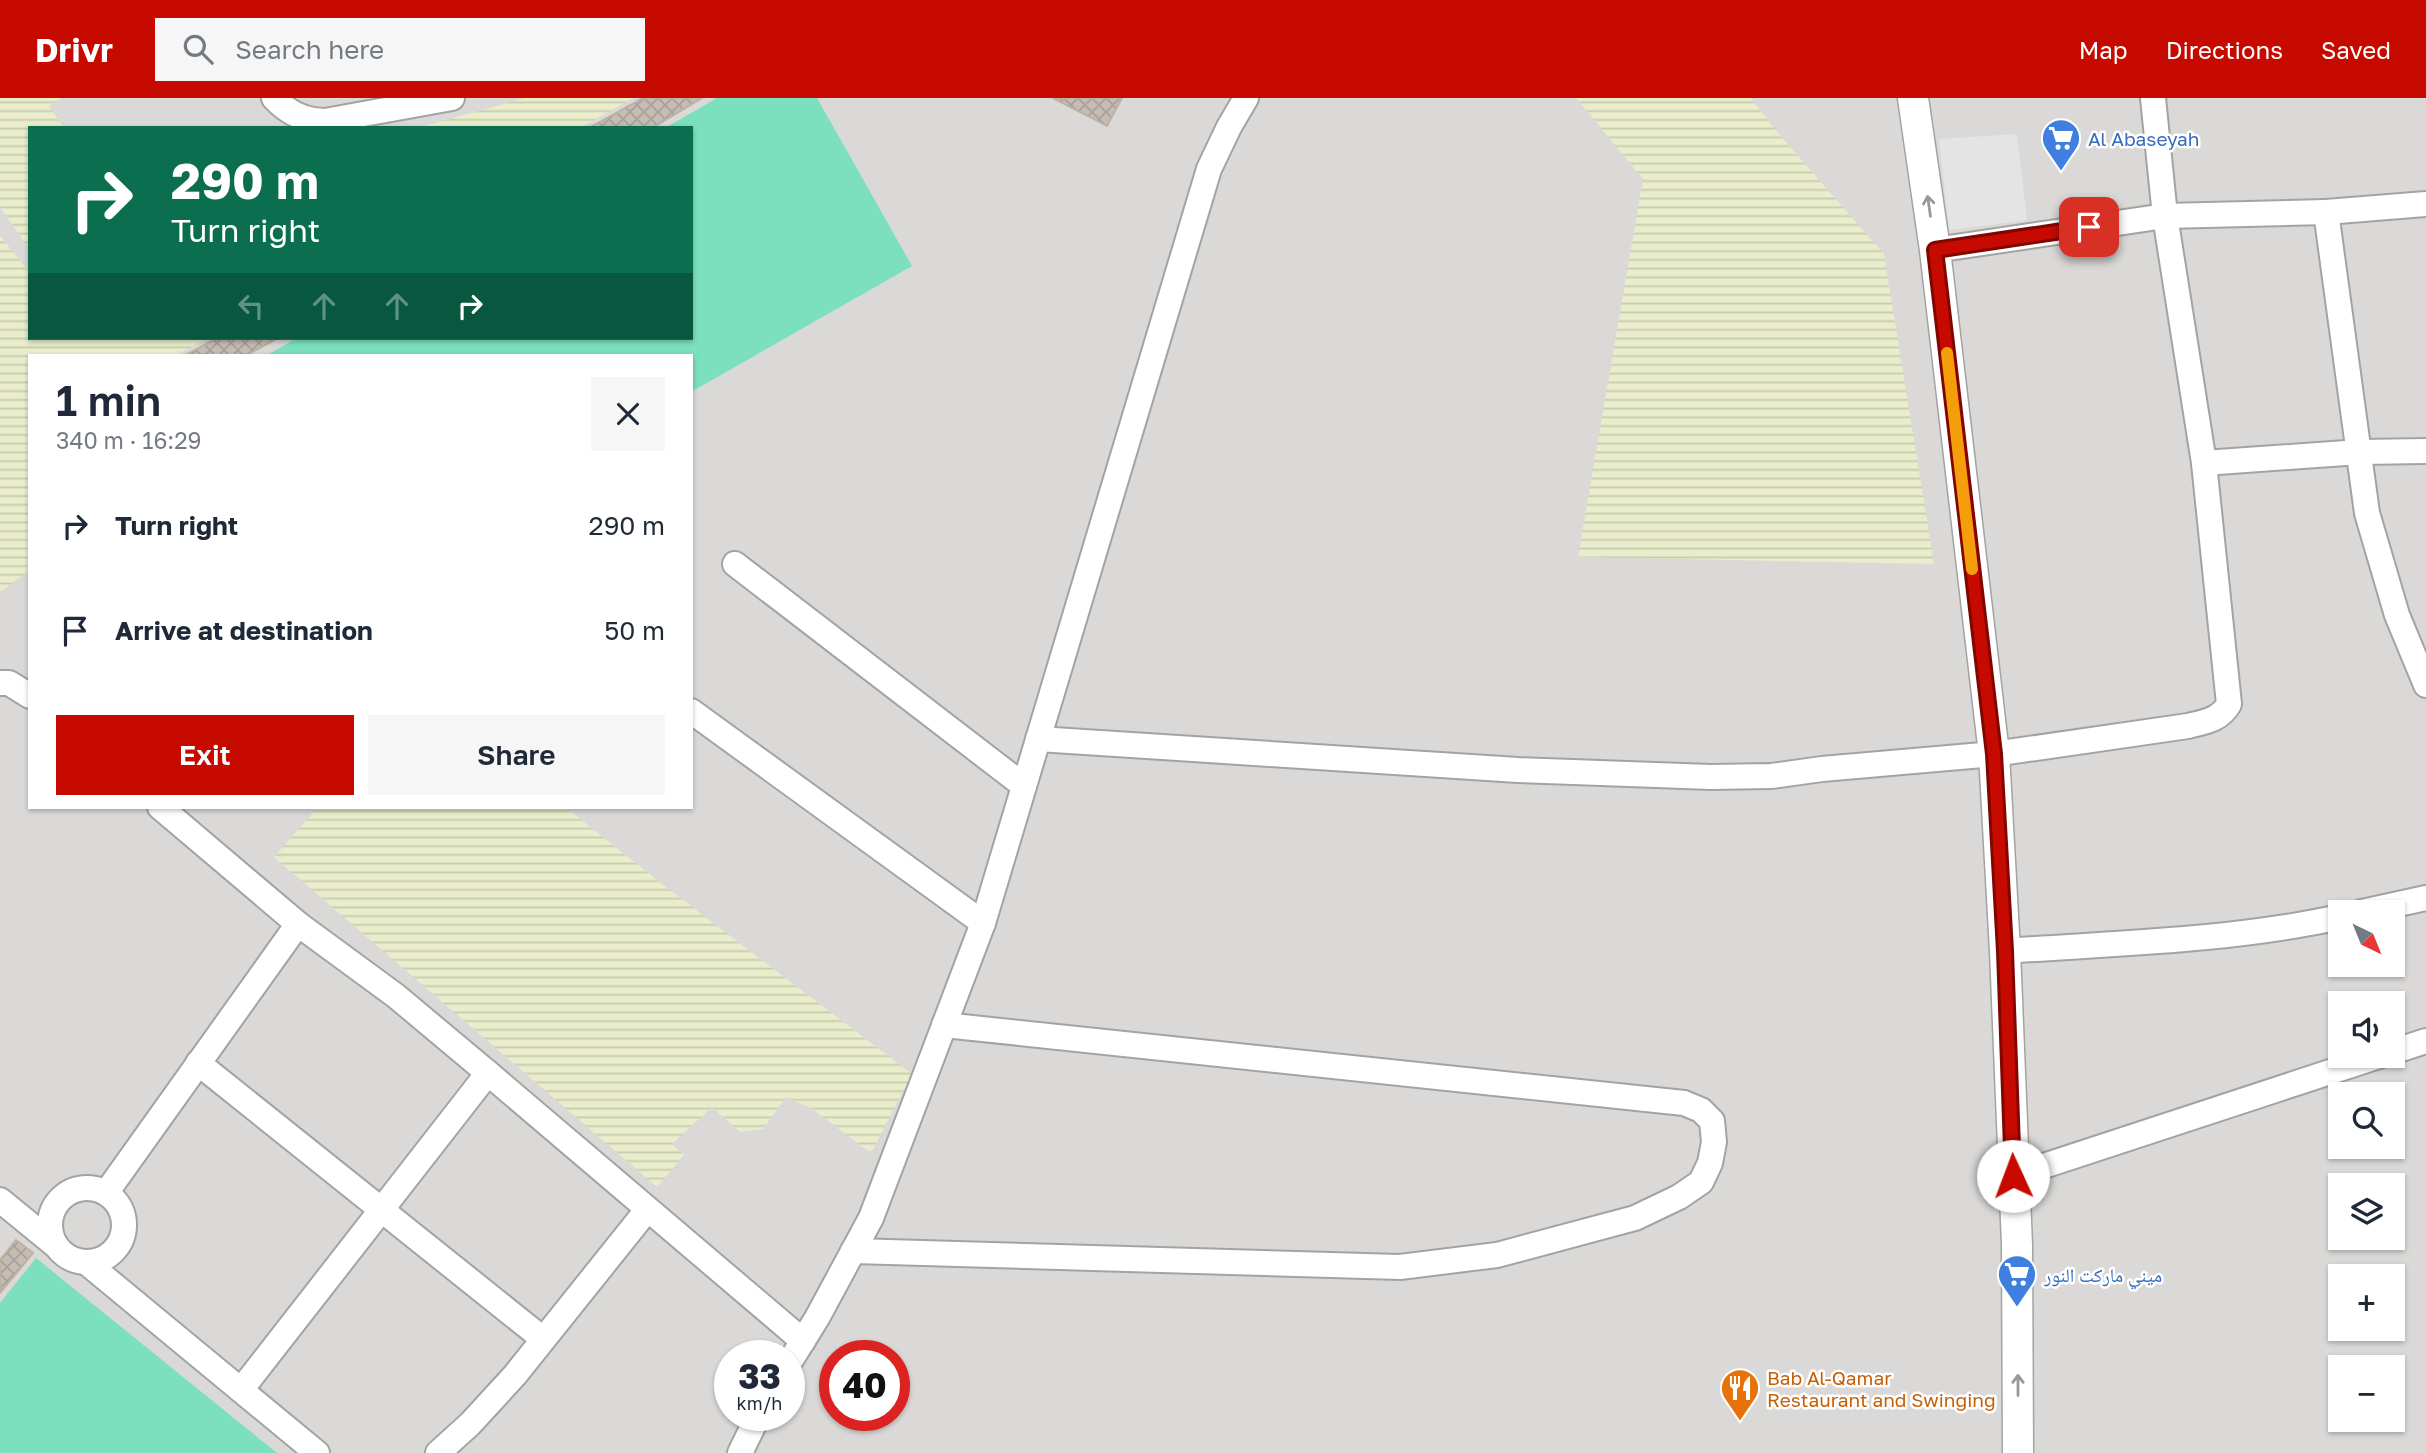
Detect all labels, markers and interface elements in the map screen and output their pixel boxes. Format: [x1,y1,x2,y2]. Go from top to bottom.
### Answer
search box [155,18,645,81]
text: Drivr [35,30,113,69]
icon: search [179,30,217,68]
text: Search here [235,34,384,65]
text: Map [2079,35,2128,64]
text: Directions [2166,35,2283,64]
text: Saved [2321,35,2391,64]
supermarket icon: Al Abaseyah [2040,117,2082,172]
place label: Al Abaseyah [2088,127,2200,150]
text: 290 m [171,151,319,210]
icon: right [56,154,147,245]
one-way arrow [1922,195,1935,218]
pin [2059,197,2119,257]
icon: arrive [2070,208,2108,246]
text: Turn right [171,211,320,249]
icon: left [232,287,270,325]
icon: ahead [305,287,343,325]
icon: ahead [378,287,416,325]
icon: right [451,287,489,325]
text: 1 min [56,375,161,425]
button: close [591,377,665,451]
text: 340 m · 16:29 [56,426,201,454]
icon: right [56,507,94,545]
text: Turn right [115,510,238,541]
text: 290 m [589,510,665,541]
icon: arrive [56,612,94,650]
text: Arrive at destination [115,615,373,646]
text: 50 m [604,615,665,646]
button: Exit [56,715,354,795]
button: Share [368,715,665,795]
north arrow [2328,900,2404,976]
map controls [2328,900,2405,1432]
button: sound [2328,991,2405,1068]
button: search [2328,1082,2405,1159]
position arrow [1976,1139,2050,1213]
button: layers [2328,1173,2405,1250]
supermarket icon: ميني ماركت النور [1996,1253,2038,1308]
place label: ميني ماركت النور [2043,1263,2162,1290]
button: + [2328,1264,2405,1341]
speed limit sign: 40 [819,1340,910,1431]
text: 33 [738,1355,781,1397]
button: − [2328,1355,2405,1432]
place label: Bab Al-Qamar Restaurant and Swinging [1767,1366,1996,1411]
restaurant icon: Bab Al-Qamar Restaurant and Swinging [1719,1367,1761,1422]
one-way arrow [2011,1374,2025,1397]
text: km/h [737,1392,782,1414]

